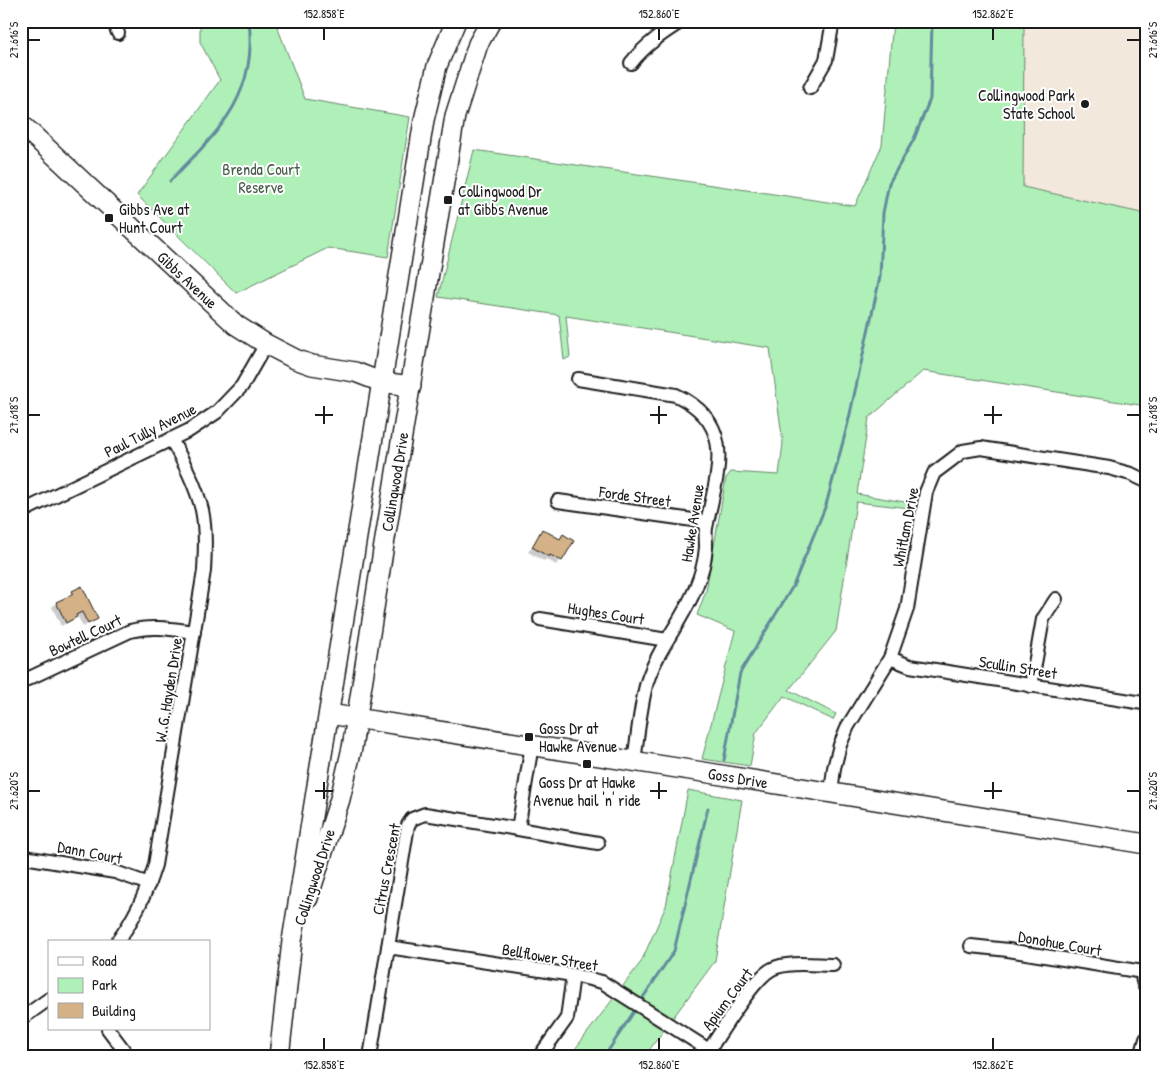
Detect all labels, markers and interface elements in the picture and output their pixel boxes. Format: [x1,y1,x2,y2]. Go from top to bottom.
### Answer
text: 152.858°E [303,5,345,22]
text: 152.860°E [638,5,680,22]
text: 152.862°E [972,5,1014,22]
text: 27.616°S [5,21,22,58]
text: 27.616°S [1144,21,1161,58]
place label: Collingwood Park State School [978,84,1076,124]
marker: Collingwood Park State School [1079,98,1091,110]
park label: Brenda Court Reserve [222,158,300,198]
place label: Collingwood Dr at Gibbs Avenue [458,180,549,220]
marker: Collingwood Dr at Gibbs Avenue [442,194,454,206]
place label: Gibbs Ave at Hunt Court [119,198,190,238]
marker: Gibbs Ave at Hunt Court [103,212,115,224]
street label: Gibbs Avenue [153,246,223,314]
text: 27.618°S [5,396,22,433]
text: 27.618°S [1144,396,1161,433]
street label: Paul Tully Avenue [100,397,200,463]
street label: Collingwood Drive [375,430,414,533]
street label: Forde Street [597,480,673,512]
street label: Hawke Avenue [675,482,709,563]
street label: Whitlam Drive [886,485,924,569]
street label: Hughes Court [566,596,646,630]
street label: Bowtell Court [45,608,125,661]
street label: W. G. Hayden Drive [149,635,187,744]
street label: Scullin Street [977,650,1059,684]
place label: Goss Dr at Hawke Avenue [539,717,618,757]
marker: Goss Dr at Hawke Avenue [523,731,535,743]
marker: Goss Dr at Hawke Avenue hail 'n' ride [581,758,593,770]
street label: Goss Drive [707,762,770,793]
text: 27.620°S [5,771,22,810]
place label: Goss Dr at Hawke Avenue hail 'n' ride [533,771,641,811]
text: 27.620°S [1144,771,1161,810]
street label: Citrus Crescent [366,821,406,917]
street label: Collingwood Drive [288,825,340,928]
street label: Dann Court [56,835,125,869]
street label: Donohue Court [1017,925,1104,961]
street label: Bellflower Street [500,938,600,976]
legend [48,940,210,1030]
text: Road [92,950,117,971]
street label: Apium Court [696,963,758,1035]
text: Park [92,974,117,995]
text: Building [92,1000,136,1021]
text: 152.858°E [303,1056,345,1073]
text: 152.860°E [638,1056,680,1073]
text: 152.862°E [972,1056,1014,1073]

